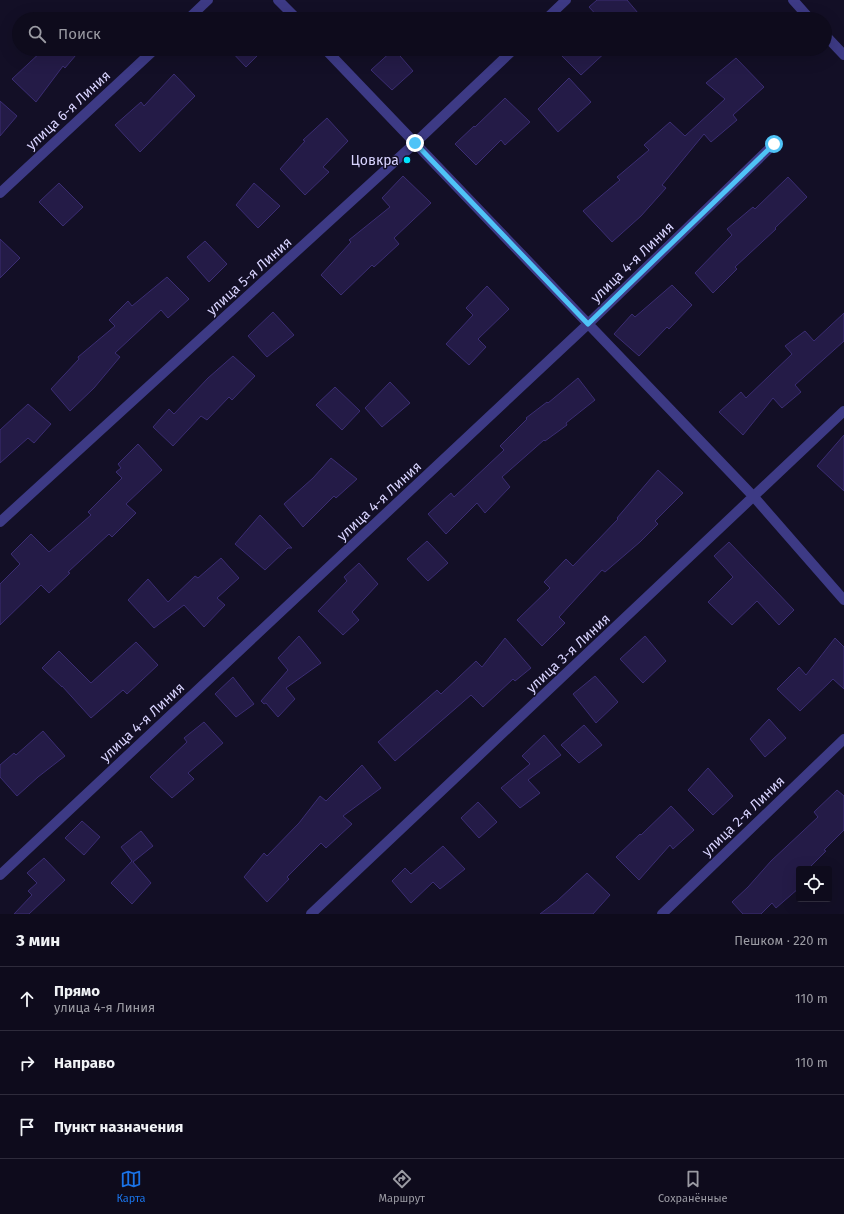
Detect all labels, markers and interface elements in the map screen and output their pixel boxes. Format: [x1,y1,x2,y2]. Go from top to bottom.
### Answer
search box [12,12,832,56]
icon: search [26,23,48,45]
text: Поиск [58,25,101,43]
street label: улица 6-я Линия [23,67,114,154]
route end [406,134,424,152]
route start [765,135,783,153]
place label: Цовкра [351,152,399,169]
marker: Цовкра [402,155,412,165]
street label: улица 4-я Линия [587,218,677,306]
street label: улица 5-я Линия [203,234,295,319]
street label: улица 4-я Линия [334,458,425,545]
street label: улица 3-я Линия [523,610,614,697]
street label: улица 4-я Линия [97,679,188,766]
street label: улица 2-я Линия [698,773,788,860]
map controls [796,866,832,902]
button: locate [796,866,832,902]
text: 3 мин [16,930,60,951]
text: Пешком · 220 m [734,933,828,948]
text: Прямо [54,982,100,1000]
icon: ahead [16,988,38,1010]
text: 110 m [795,991,828,1006]
text: улица 4-я Линия [54,1000,155,1015]
icon: right [16,1052,38,1074]
text: Направо [54,1054,115,1072]
text: 110 m [795,1055,828,1070]
icon: arrive [16,1116,38,1138]
text: Пункт назначения [54,1118,183,1136]
tab: Карта [116,1168,146,1205]
tab: Маршрут [378,1168,425,1205]
tab: Сохранённые [658,1168,728,1205]

